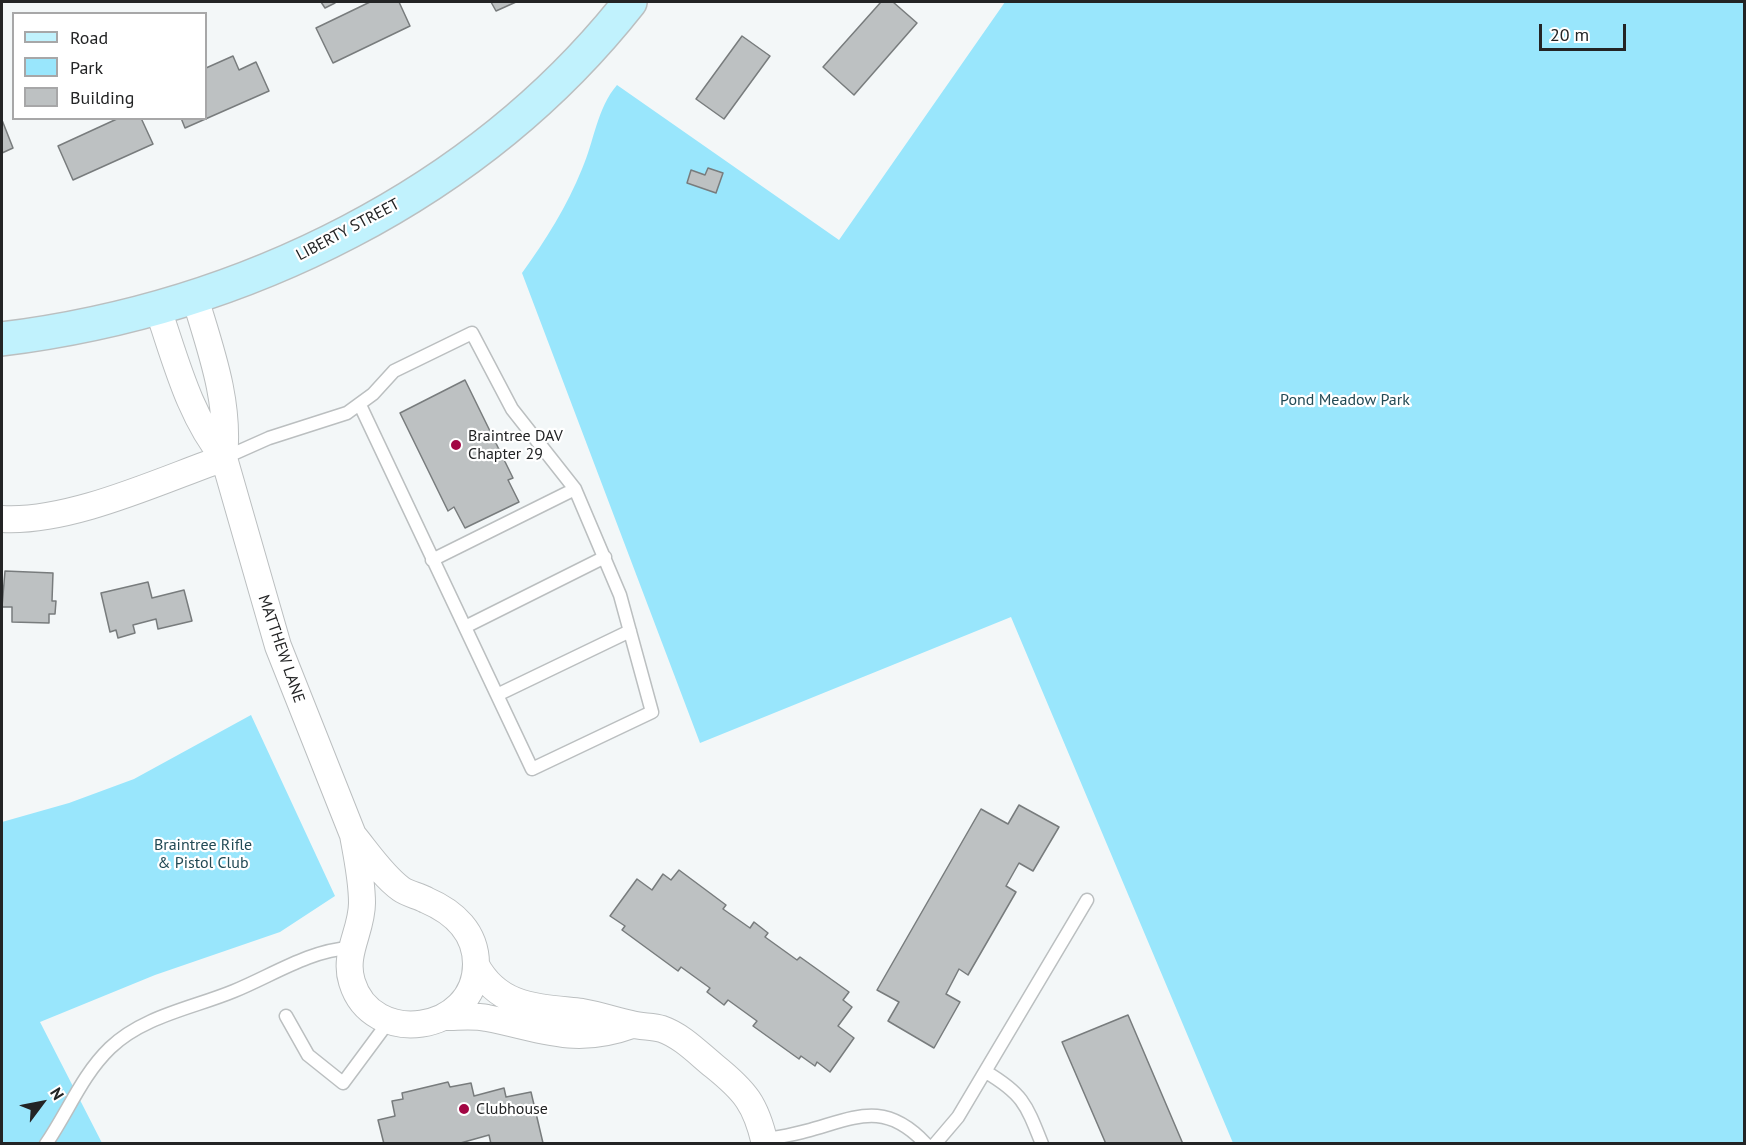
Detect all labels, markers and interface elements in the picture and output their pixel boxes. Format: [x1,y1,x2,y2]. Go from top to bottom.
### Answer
legend [12,12,207,120]
scale bar [1542,12,1629,50]
text: 20 m [1550,23,1589,46]
text: Road [70,26,108,49]
text: Park [70,56,103,79]
text: Building [70,86,134,109]
street label: LIBERTY STREET [293,195,403,265]
park label: Pond Meadow Park [1280,390,1410,410]
place label: Braintree DAV Chapter 29 [468,426,563,464]
marker: Braintree DAV Chapter 29 [449,438,463,452]
street label: MATTHEW LANE [254,592,308,706]
park label: Braintree Rifle & Pistol Club [154,835,252,873]
north arrow [12,1073,72,1133]
text: N [46,1084,69,1103]
place label: Clubhouse [476,1099,548,1119]
marker: Clubhouse [457,1102,471,1116]

